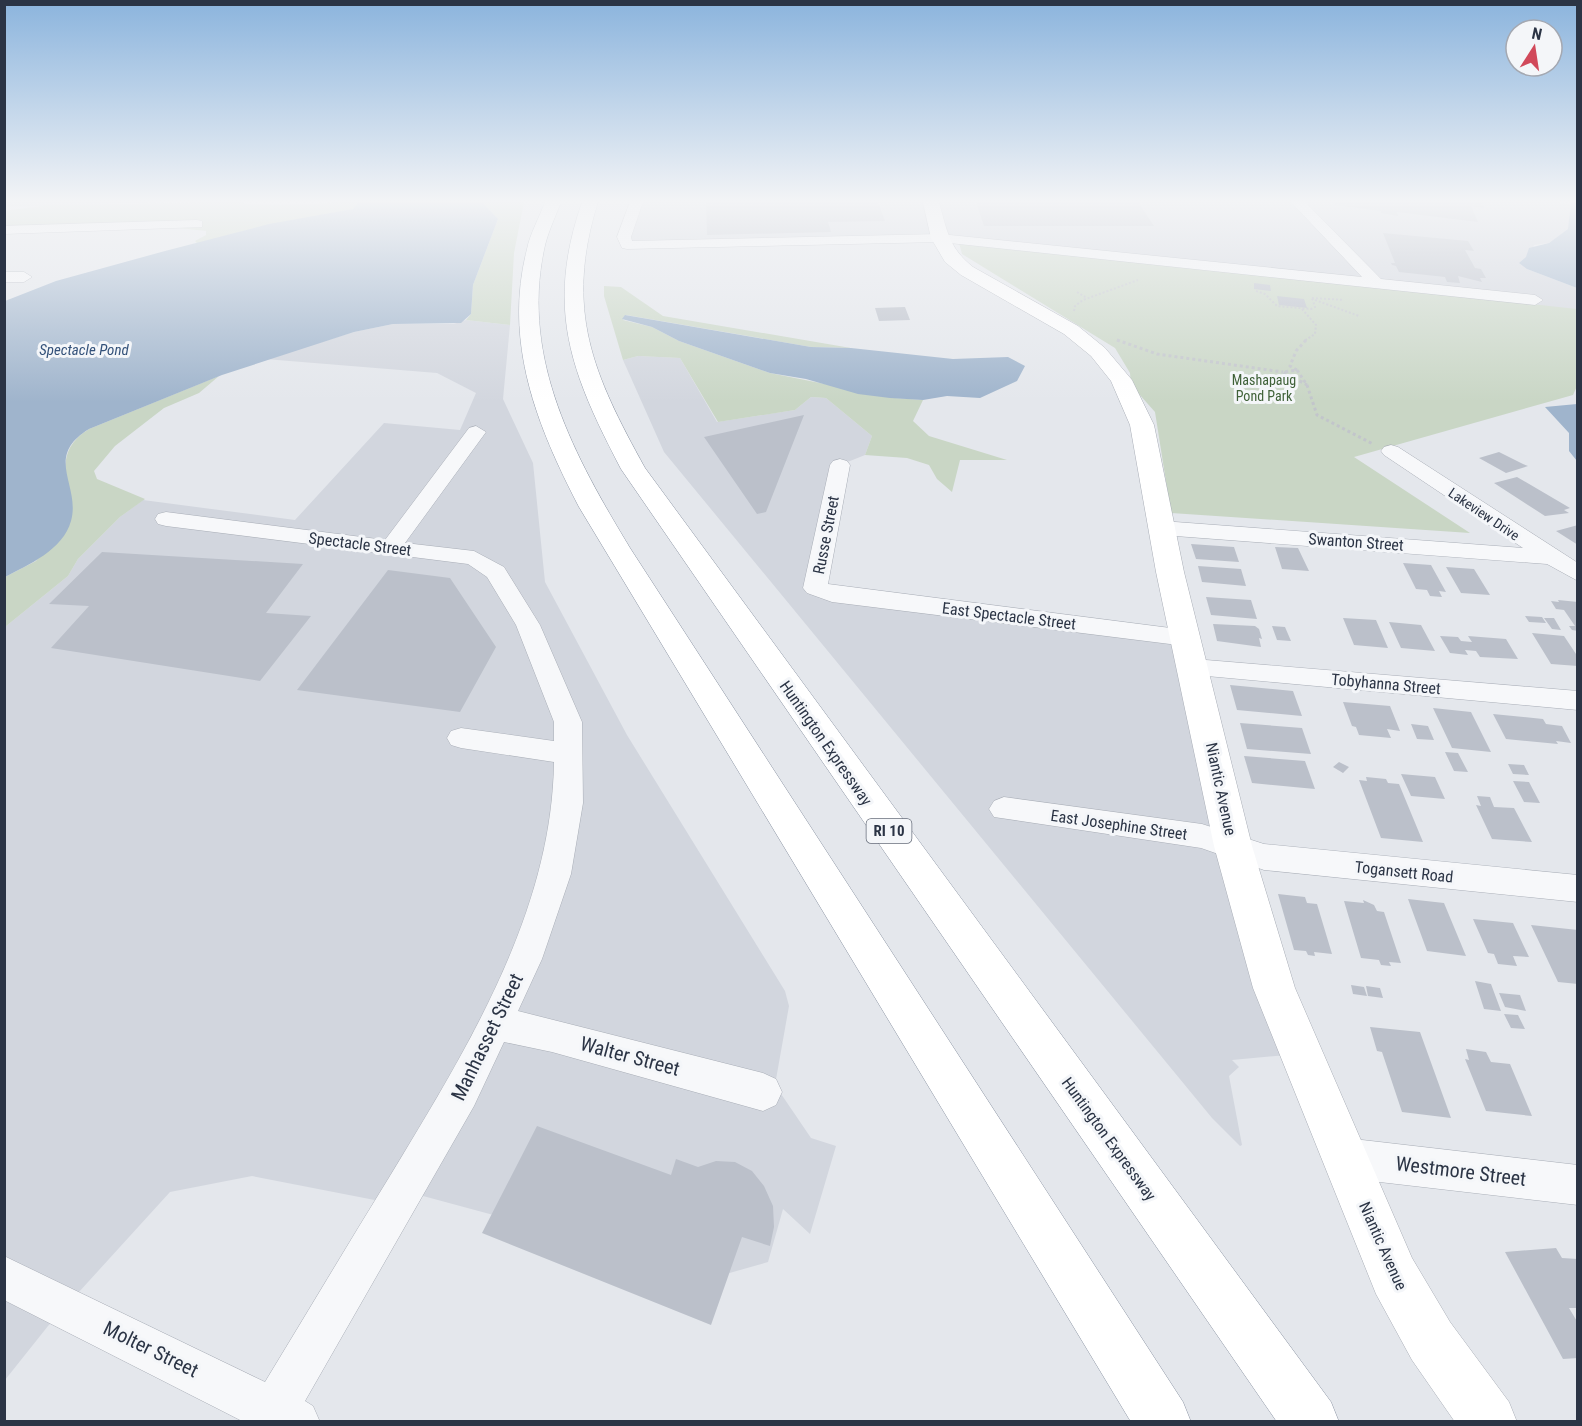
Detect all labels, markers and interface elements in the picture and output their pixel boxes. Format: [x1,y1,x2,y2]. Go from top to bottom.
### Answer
north arrow [1504,18,1564,78]
text: N [1530,24,1544,44]
water label: Spectacle Pond [39,341,129,359]
park label: Mashapaug Pond Park [1232,372,1296,404]
street label: Lakeview Drive [1446,484,1523,544]
street label: Russe Street [809,494,843,576]
street label: Spectacle Street [308,528,413,560]
street label: Swanton Street [1308,529,1405,555]
street label: East Spectacle Street [941,598,1077,634]
street label: Tobyhanna Street [1330,670,1442,698]
street label: Huntington Expressway [776,677,876,809]
street label: Niantic Avenue [1202,741,1240,837]
street label: East Josephine Street [1050,806,1189,844]
road number: RI 10 [866,819,912,843]
street label: Togansett Road [1354,857,1454,887]
street label: Manhasset Street [446,969,528,1105]
street label: Walter Street [578,1031,682,1081]
street label: Huntington Expressway [1058,1074,1160,1205]
street label: Westmore Street [1394,1151,1528,1191]
street label: Niantic Avenue [1355,1199,1411,1293]
street label: Molter Street [100,1316,202,1382]

